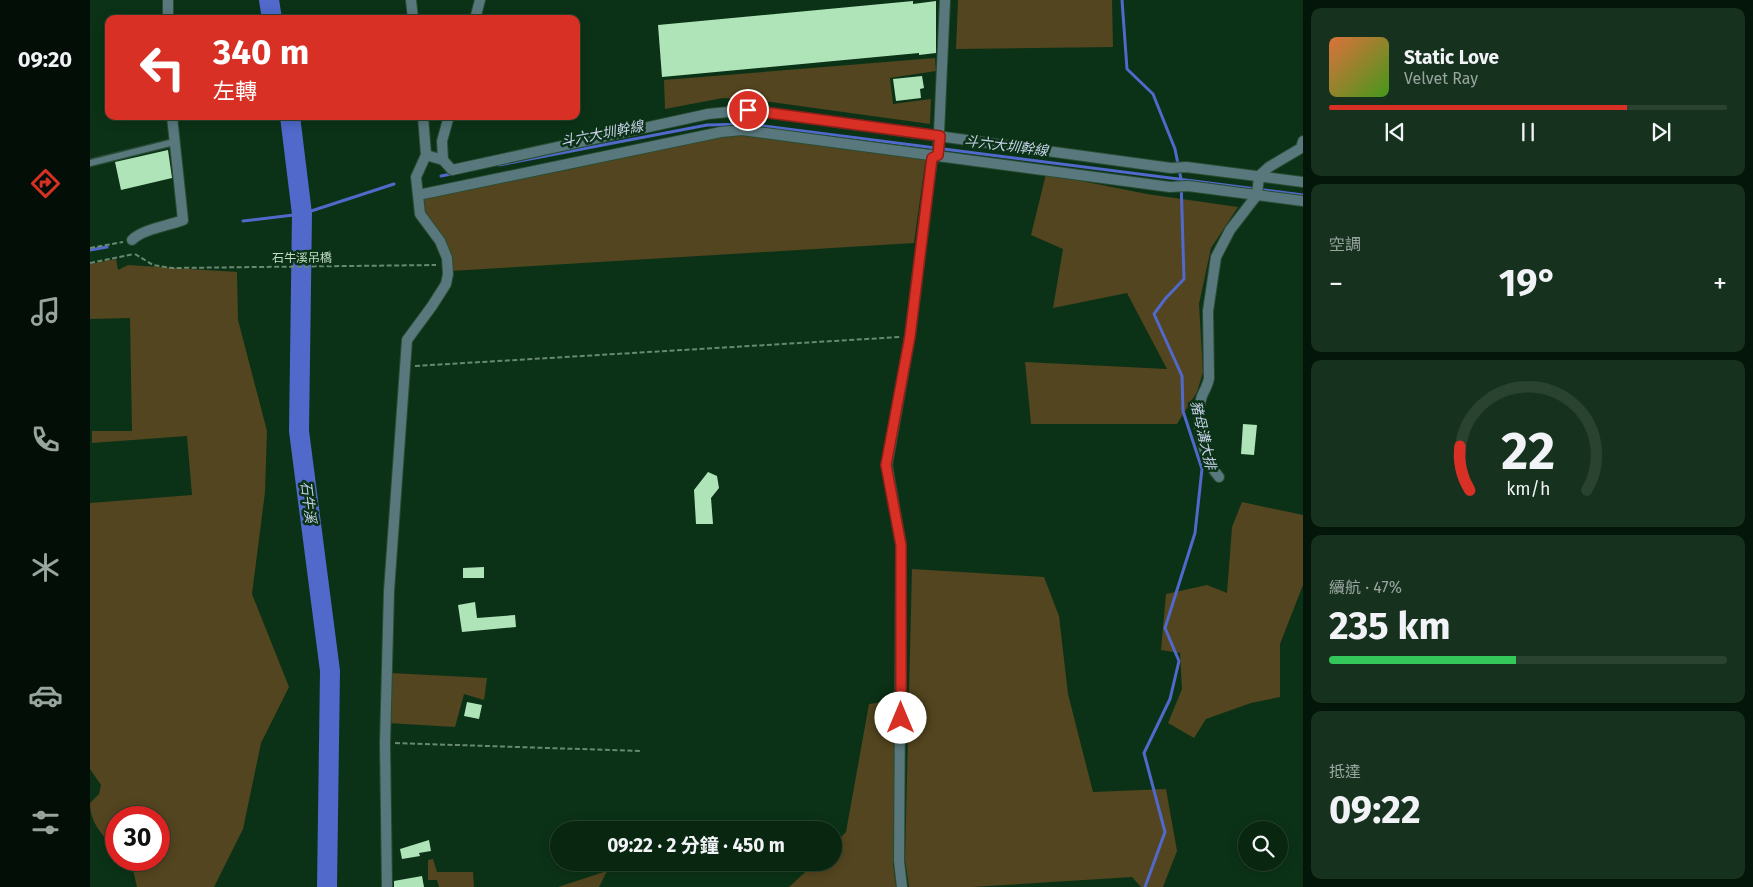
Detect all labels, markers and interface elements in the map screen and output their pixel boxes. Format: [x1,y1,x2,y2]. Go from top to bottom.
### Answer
text: 340 m [213,31,309,73]
icon: left [130,35,195,100]
text: 09:20 [18,46,72,73]
text: Static Love [1404,46,1499,69]
text: Velvet Ray [1404,69,1478,88]
text: 左轉 [213,78,257,105]
pin [727,89,769,131]
icon: arrive [734,96,762,124]
water label: 斗六大圳幹線 [559,117,647,150]
icon: previous [1381,118,1409,146]
icon: pause [1514,118,1542,146]
icon: next [1647,118,1675,146]
water label: 斗六大圳幹線 [963,132,1051,160]
icon: directions [28,166,63,201]
text: 空調 [1329,235,1361,254]
street label: 石牛溪吊橋 [272,251,332,265]
text: 19° [1499,260,1557,306]
text: − [1329,267,1343,300]
text: + [1713,267,1727,300]
icon: music [28,294,63,329]
water label: 豬母溝大排 [1187,399,1220,473]
text: 22 [1501,420,1555,483]
icon: phone [28,422,63,457]
text: km/h [1506,478,1550,500]
water label: 石牛溪 [297,480,319,526]
icon: climate [28,550,63,585]
text: 續航 · 47% [1329,578,1402,597]
text: 235 km [1329,603,1451,649]
icon: car [28,678,63,713]
position arrow [874,691,926,743]
text: 抵達 [1329,762,1361,781]
text: 09:22 [1329,787,1421,833]
icon: filters [28,805,63,840]
speed limit sign: 30 [105,806,170,871]
map controls [1238,821,1288,871]
button: search [1238,821,1288,871]
text: 09:22 · 2 分鐘 · 450 m [607,834,785,857]

